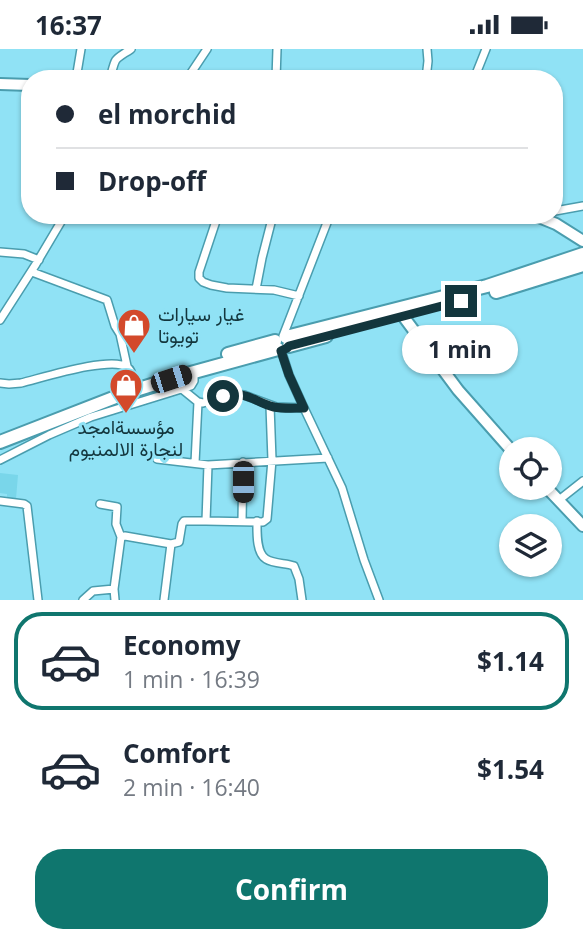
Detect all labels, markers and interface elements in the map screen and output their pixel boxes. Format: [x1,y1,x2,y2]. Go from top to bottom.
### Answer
text: 16:37 [35,7,102,43]
text: el morchid [98,96,236,132]
text: Drop-off [98,163,206,199]
route end [445,285,477,317]
place label: غيار سيارات تويوتا [158,301,244,349]
shop icon: غيار سيارات تويوتا [115,306,153,355]
callout: 1 min [403,325,519,375]
text: 1 min [428,333,492,365]
car [148,363,195,395]
shop icon: مؤسسةامجد لنجارة الالمنيوم [107,366,145,415]
route start [207,380,239,412]
place label: مؤسسةامجد لنجارة الالمنيوم [69,414,183,462]
map controls [499,437,562,577]
button: locate [499,437,562,500]
car [233,461,254,503]
button: layers [499,514,562,577]
text: Economy [123,627,241,663]
icon: car [39,630,102,693]
text: $1.14 [477,643,544,679]
text: 1 min · 16:39 [123,663,260,695]
text: Comfort [123,735,230,771]
icon: car [39,738,102,801]
text: $1.54 [477,751,544,787]
text: 2 min · 16:40 [123,771,260,803]
button: Confirm [35,849,548,929]

